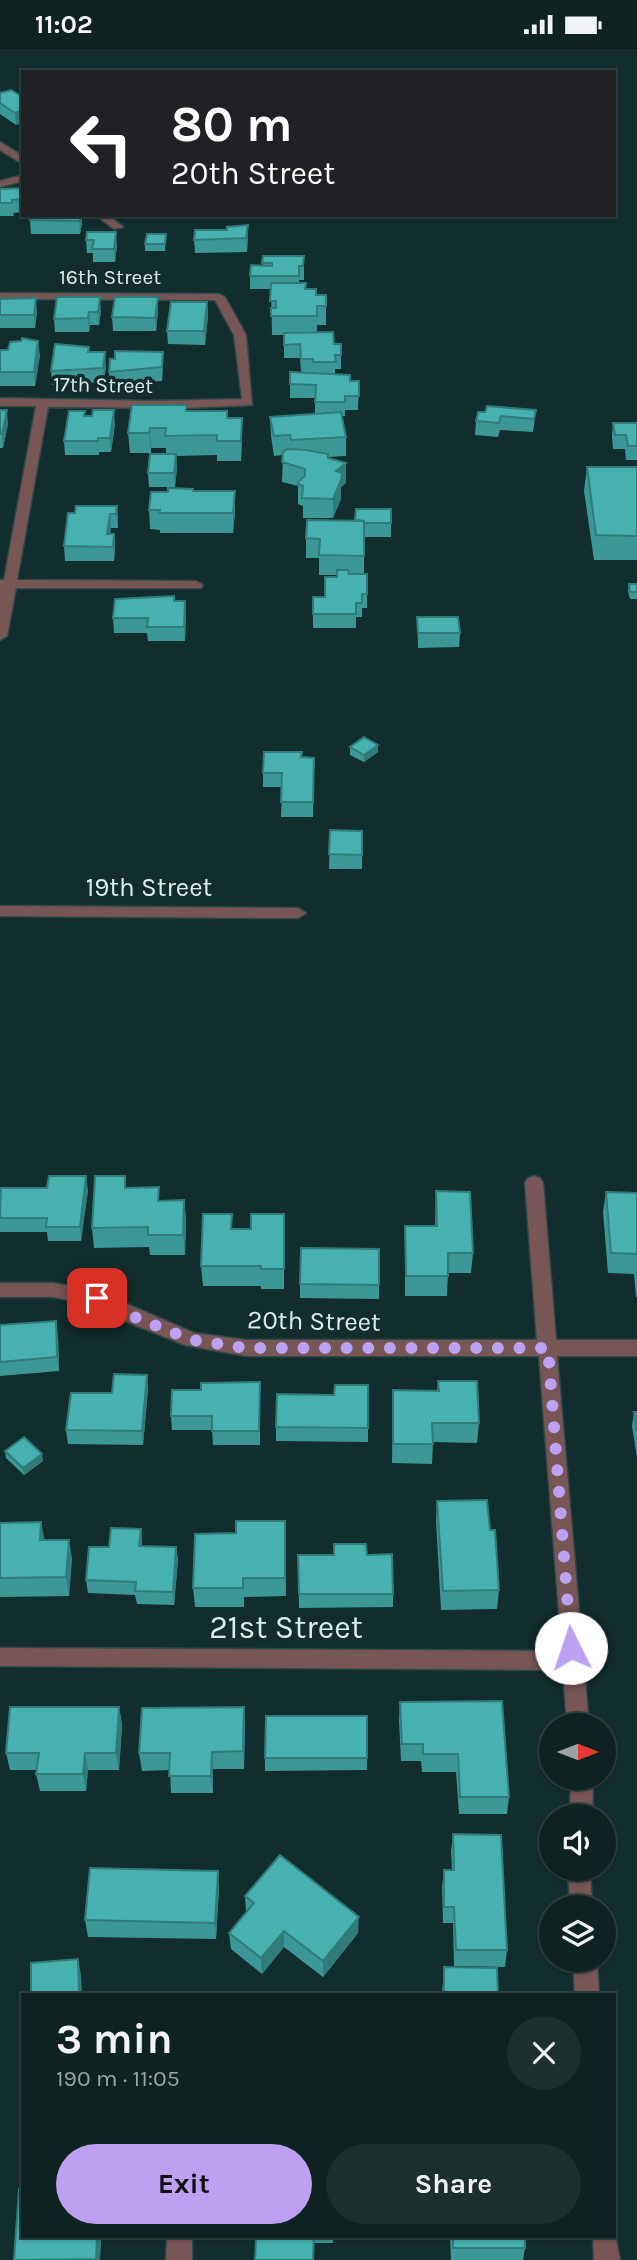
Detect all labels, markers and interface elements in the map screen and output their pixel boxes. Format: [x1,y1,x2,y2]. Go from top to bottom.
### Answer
text: 11:02 [35,9,93,40]
text: 80 m [171,96,293,153]
icon: left [56,98,147,189]
text: 20th Street [171,155,335,192]
street label: 16th Street [59,265,161,289]
street label: 17th Street [53,372,153,398]
street label: 19th Street [86,872,213,903]
pin [67,1268,127,1328]
icon: arrive [78,1279,116,1317]
street label: 20th Street [247,1304,381,1338]
street label: 21st Street [209,1609,363,1646]
position arrow [534,1611,608,1685]
north arrow [539,1713,616,1790]
map controls [539,1713,616,1972]
button: sound [539,1804,616,1881]
button: layers [539,1895,616,1972]
text: 3 min [56,2014,173,2064]
button: close [507,2016,581,2090]
text: 190 m · 11:05 [56,2065,180,2092]
button: Exit [56,2144,312,2224]
button: Share [326,2144,581,2224]

